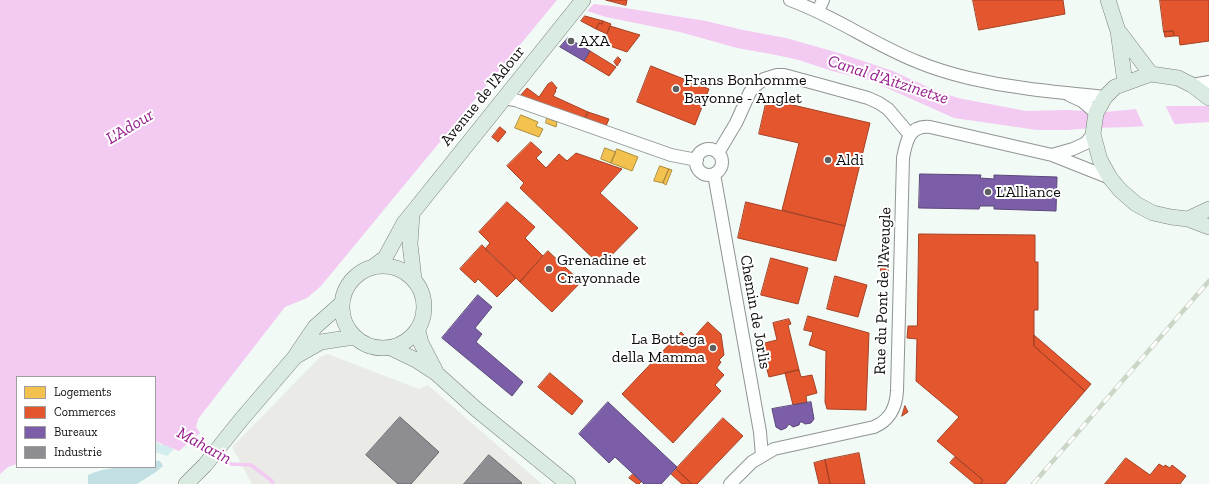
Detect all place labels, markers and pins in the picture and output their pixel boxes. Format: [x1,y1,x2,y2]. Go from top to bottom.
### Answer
place label: AXA [579,31,610,51]
marker: AXA [566,36,576,46]
place label: Frans Bonhomme Bayonne - Anglet [684,70,807,108]
marker: Frans Bonhomme Bayonne - Anglet [671,84,681,94]
place label: Aldi [836,150,864,170]
marker: Aldi [823,155,833,165]
place label: L'Alliance [996,182,1061,202]
marker: L'Alliance [983,187,993,197]
place label: Grenadine et Crayonnade [557,250,646,288]
marker: Grenadine et Crayonnade [544,264,554,274]
place label: La Bottega della Mamma [612,329,705,367]
marker: La Bottega della Mamma [708,343,718,353]

